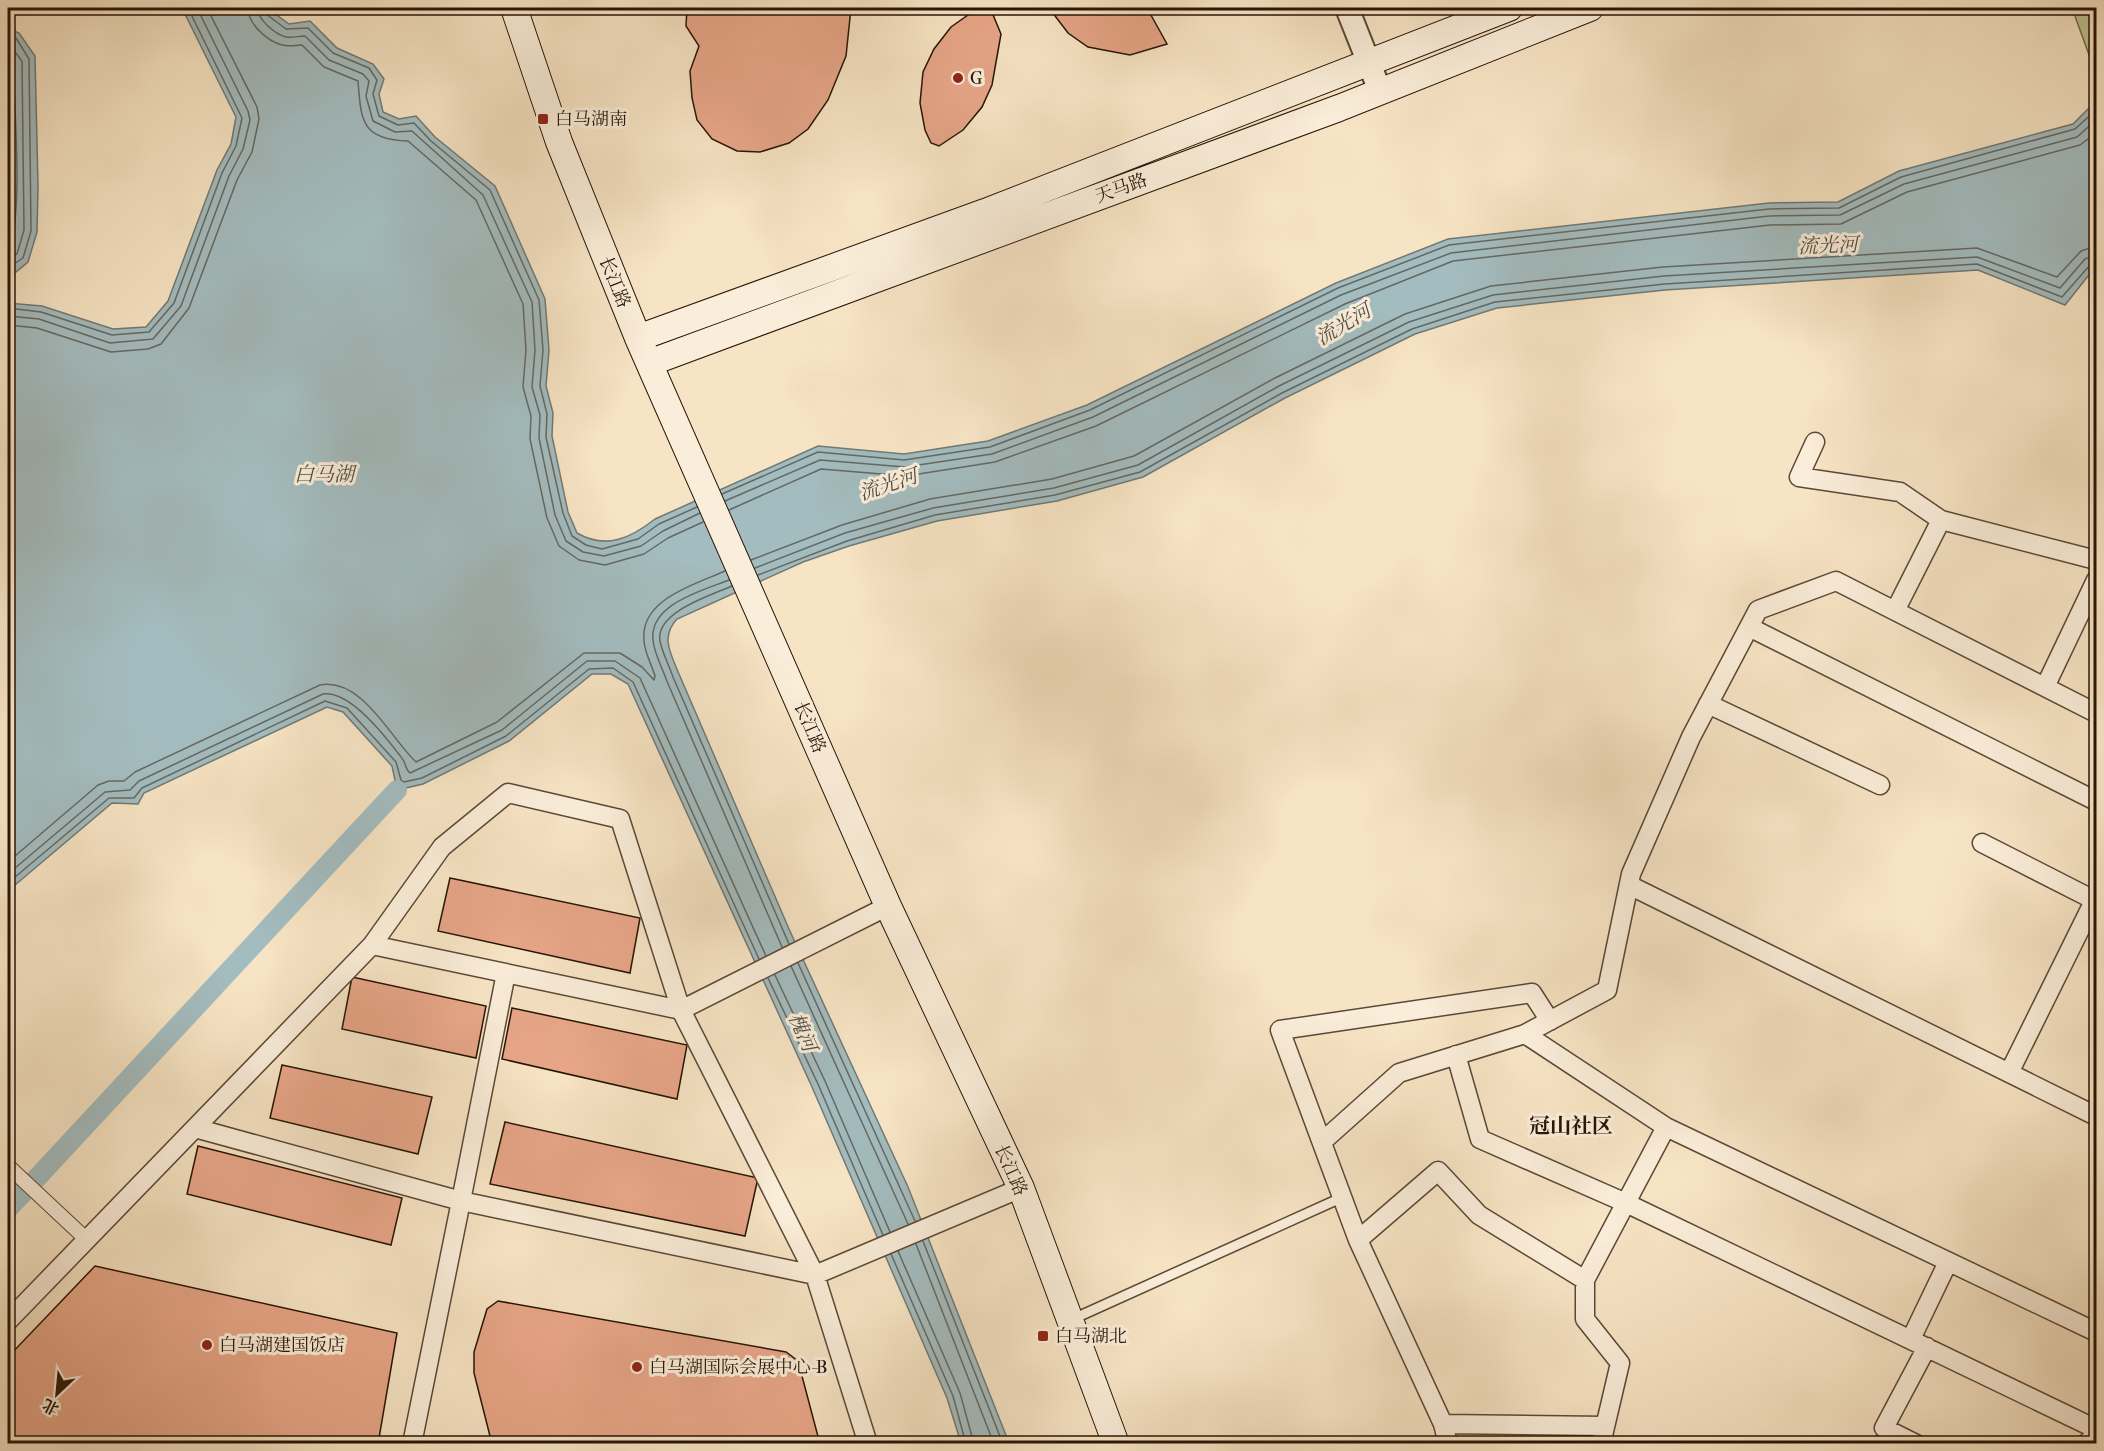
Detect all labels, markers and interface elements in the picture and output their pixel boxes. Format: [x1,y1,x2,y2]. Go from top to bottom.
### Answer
place label: G [970,68,983,89]
marker: G [951,71,965,85]
place label: 白马湖南 [555,109,627,130]
marker: 白马湖南 [536,112,550,126]
street label: 天马路 [1092,169,1150,208]
water label: 流光河 [1798,233,1861,258]
street label: 长江路 [595,253,634,311]
water label: 流光河 [1312,298,1377,350]
water label: 白马湖 [294,463,357,486]
water label: 流光河 [856,463,923,505]
street label: 长江路 [789,698,830,756]
water label: 槐河 [784,1009,822,1058]
district label: 冠山社区 [1529,1114,1613,1138]
street label: 长江路 [990,1141,1031,1199]
place label: 白马湖北 [1055,1326,1127,1347]
marker: 白马湖北 [1036,1329,1050,1343]
place label: 白马湖建国饭店 [219,1335,345,1356]
marker: 白马湖建国饭店 [200,1338,214,1352]
place label: 白马湖国际会展中心-B [649,1357,827,1378]
marker: 白马湖国际会展中心-B [630,1360,644,1374]
north arrow [27,1364,87,1424]
text: 北 [39,1395,62,1419]

